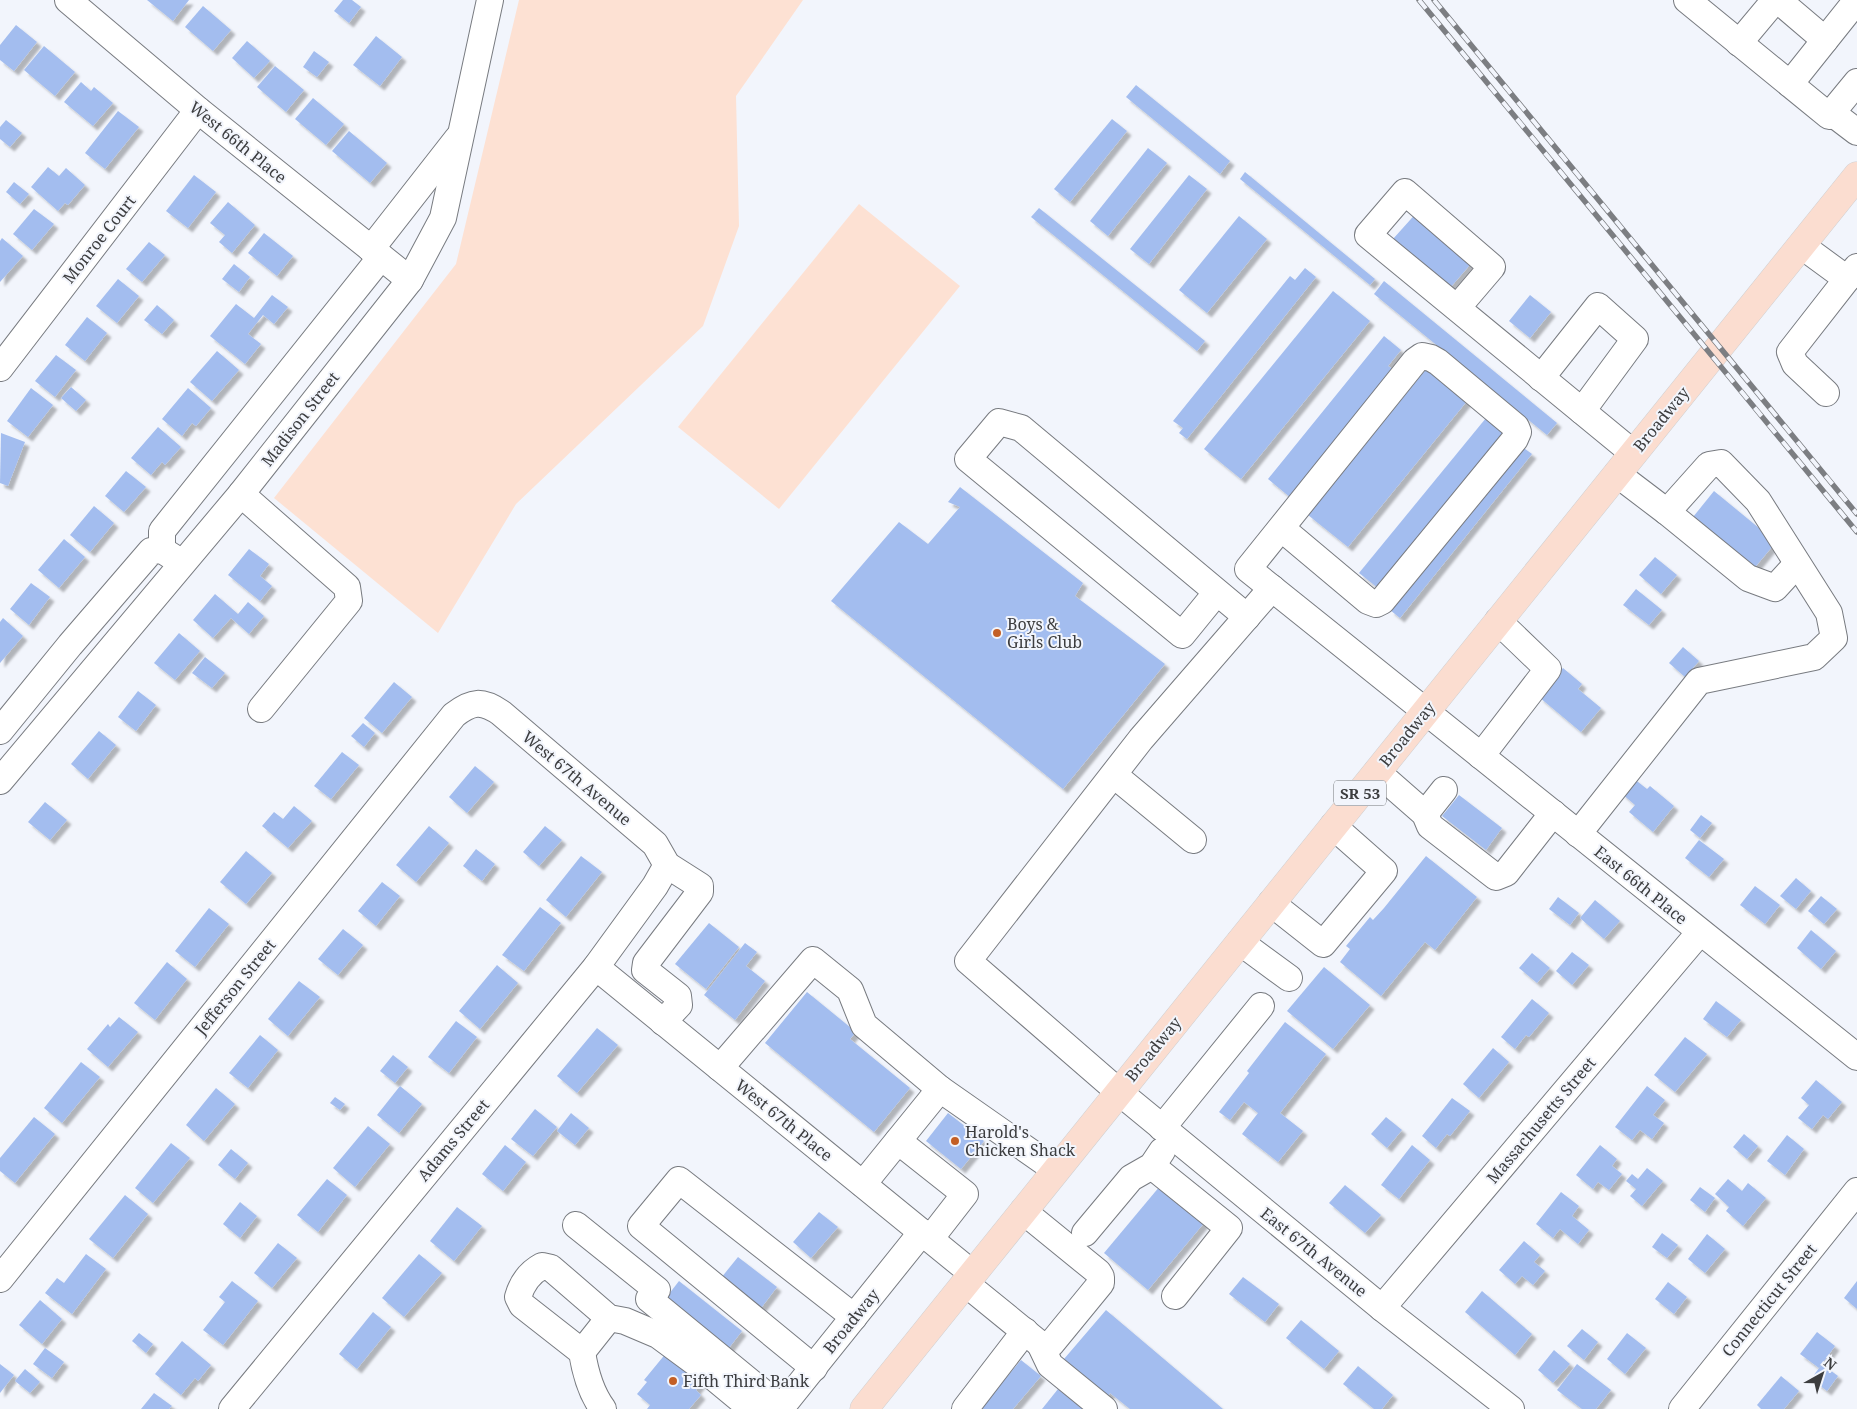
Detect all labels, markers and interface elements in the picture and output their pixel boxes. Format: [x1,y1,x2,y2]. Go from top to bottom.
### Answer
street label: West 66th Place [185,96,291,188]
street label: Monroe Court [58,190,141,288]
street label: Madison Street [256,367,344,471]
street label: Broadway [1628,381,1695,456]
place label: Boys & Girls Club [1007,613,1082,653]
marker: Boys & Girls Club [991,627,1003,639]
street label: Broadway [1374,696,1441,771]
street label: West 67th Avenue [518,726,636,830]
road number: SR 53 [1334,780,1386,806]
street label: East 66th Place [1590,841,1692,929]
street label: Jefferson Street [189,934,281,1040]
street label: Broadway [1120,1011,1187,1086]
street label: Massachusetts Street [1482,1052,1601,1188]
street label: West 67th Place [731,1074,837,1166]
street label: Adams Street [412,1094,494,1186]
place label: Harold's Chicken Shack [965,1121,1076,1161]
marker: Harold's Chicken Shack [949,1135,961,1147]
street label: East 67th Avenue [1256,1202,1372,1302]
street label: Connecticut Street [1717,1239,1822,1361]
street label: Broadway [818,1283,885,1358]
north arrow [1797,1349,1847,1399]
text: N [1820,1353,1841,1374]
place label: Fifth Third Bank [683,1370,810,1392]
marker: Fifth Third Bank [667,1375,679,1387]

